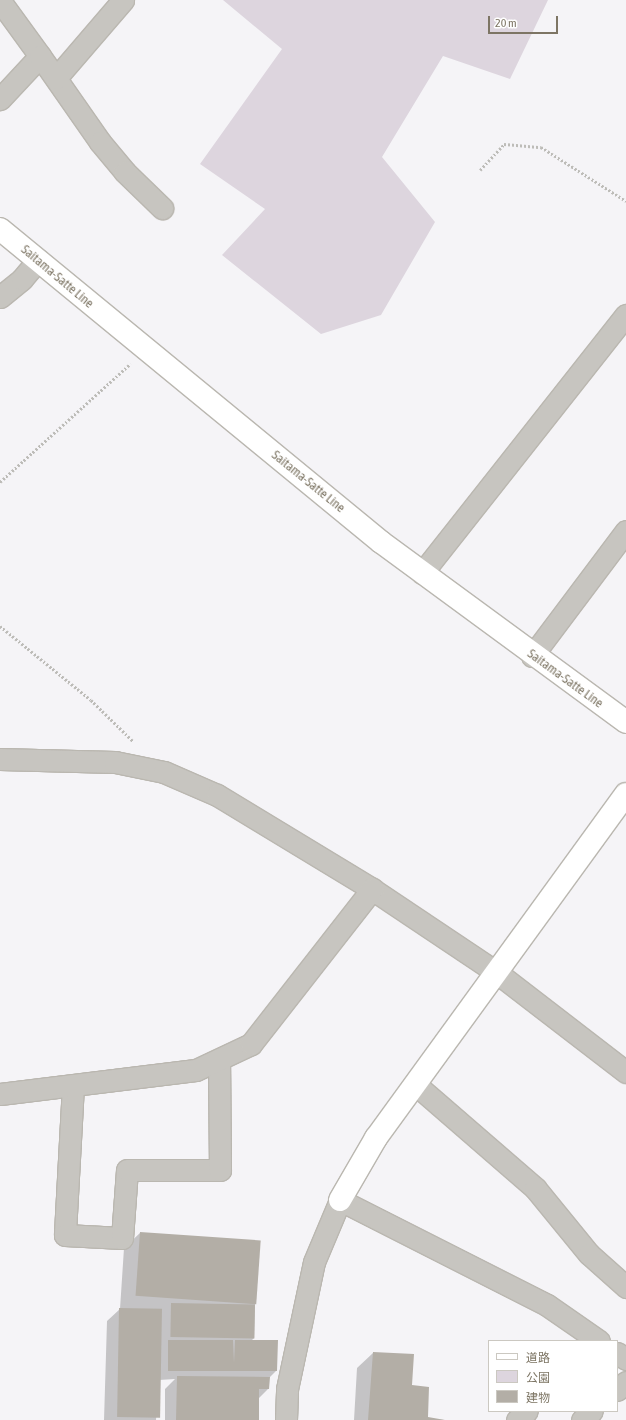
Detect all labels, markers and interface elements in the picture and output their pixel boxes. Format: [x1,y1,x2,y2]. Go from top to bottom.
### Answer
scale bar [490,8,560,34]
text: 20 m [495,16,517,30]
street label: Saitama-Satte Line [18,242,96,312]
street label: Saitama-Satte Line [268,448,348,516]
street label: Saitama-Satte Line [524,646,606,712]
legend [488,1340,618,1412]
text: 道路 [526,1351,550,1365]
text: 公園 [526,1371,550,1385]
text: 建物 [526,1391,550,1405]

